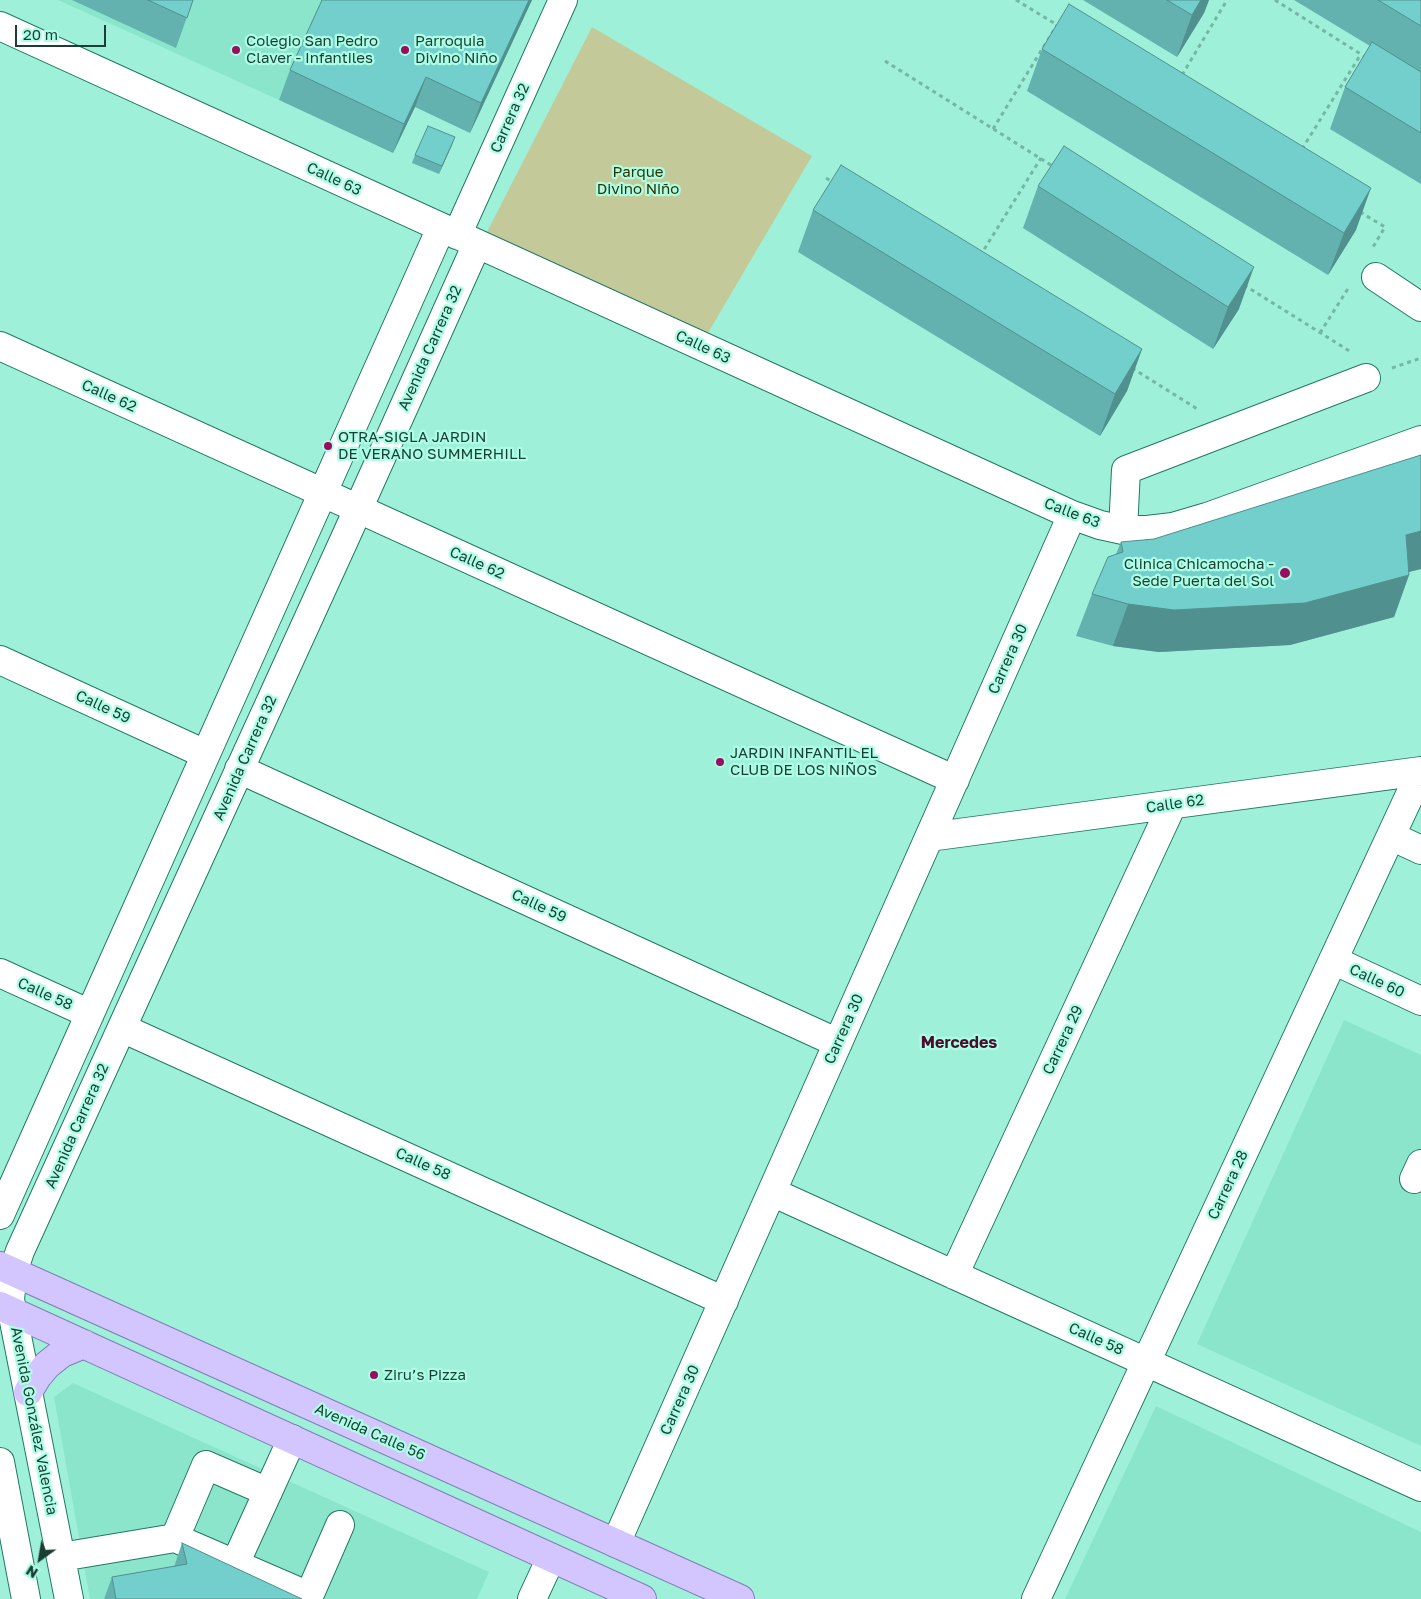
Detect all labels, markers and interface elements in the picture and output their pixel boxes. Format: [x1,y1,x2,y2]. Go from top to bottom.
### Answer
scale bar [18,15,109,47]
text: 20 m [23,25,58,43]
place label: Colegio San Pedro Claver - Infantiles [246,32,378,67]
place label: Parroquia Divino Niño [415,32,498,67]
marker: Colegio San Pedro Claver - Infantiles [230,44,242,56]
marker: Parroquia Divino Niño [399,44,411,56]
street label: Carrera 32 [487,80,533,156]
street label: Calle 63 [304,158,364,200]
park label: Parque Divino Niño [597,163,679,198]
street label: Avenida Carrera 32 [394,283,466,413]
street label: Calle 63 [673,326,733,368]
street label: Calle 62 [79,376,139,416]
place label: OTRA-SIGLA JARDIN DE VERANO SUMMERHILL [338,428,526,463]
marker: OTRA-SIGLA JARDIN DE VERANO SUMMERHILL [322,440,334,452]
street label: Calle 63 [1042,494,1102,532]
street label: Calle 62 [447,543,507,583]
place label: Clinica Chicamocha - Sede Puerta del Sol [1124,555,1274,590]
marker: Clinica Chicamocha - Sede Puerta del Sol [1278,566,1292,580]
street label: Carrera 30 [985,621,1031,697]
street label: Calle 59 [73,687,133,727]
street label: Avenida Carrera 32 [209,693,281,823]
place label: JARDIN INFANTIL EL CLUB DE LOS NIÑOS [730,744,878,779]
marker: JARDIN INFANTIL EL CLUB DE LOS NIÑOS [714,756,726,768]
street label: Calle 62 [1145,791,1205,817]
street label: Calle 59 [509,886,569,926]
street label: Calle 60 [1346,960,1408,1002]
street label: Calle 58 [15,974,75,1014]
street label: Carrera 30 [821,991,867,1067]
street label: Carrera 29 [1039,1002,1087,1078]
district label: Mercedes [921,1033,997,1053]
street label: Avenida Carrera 32 [41,1061,113,1191]
street label: Calle 58 [393,1144,453,1184]
street label: Carrera 28 [1204,1147,1252,1223]
street label: Calle 58 [1066,1319,1126,1359]
street label: Avenida González Valencia [7,1325,61,1517]
street label: Carrera 30 [657,1362,703,1438]
place label: Ziru’s Pizza [384,1366,466,1384]
marker: Ziru’s Pizza [368,1369,380,1381]
street label: Avenida Calle 56 [312,1400,428,1464]
north arrow [15,1534,65,1584]
text: N [23,1562,41,1582]

